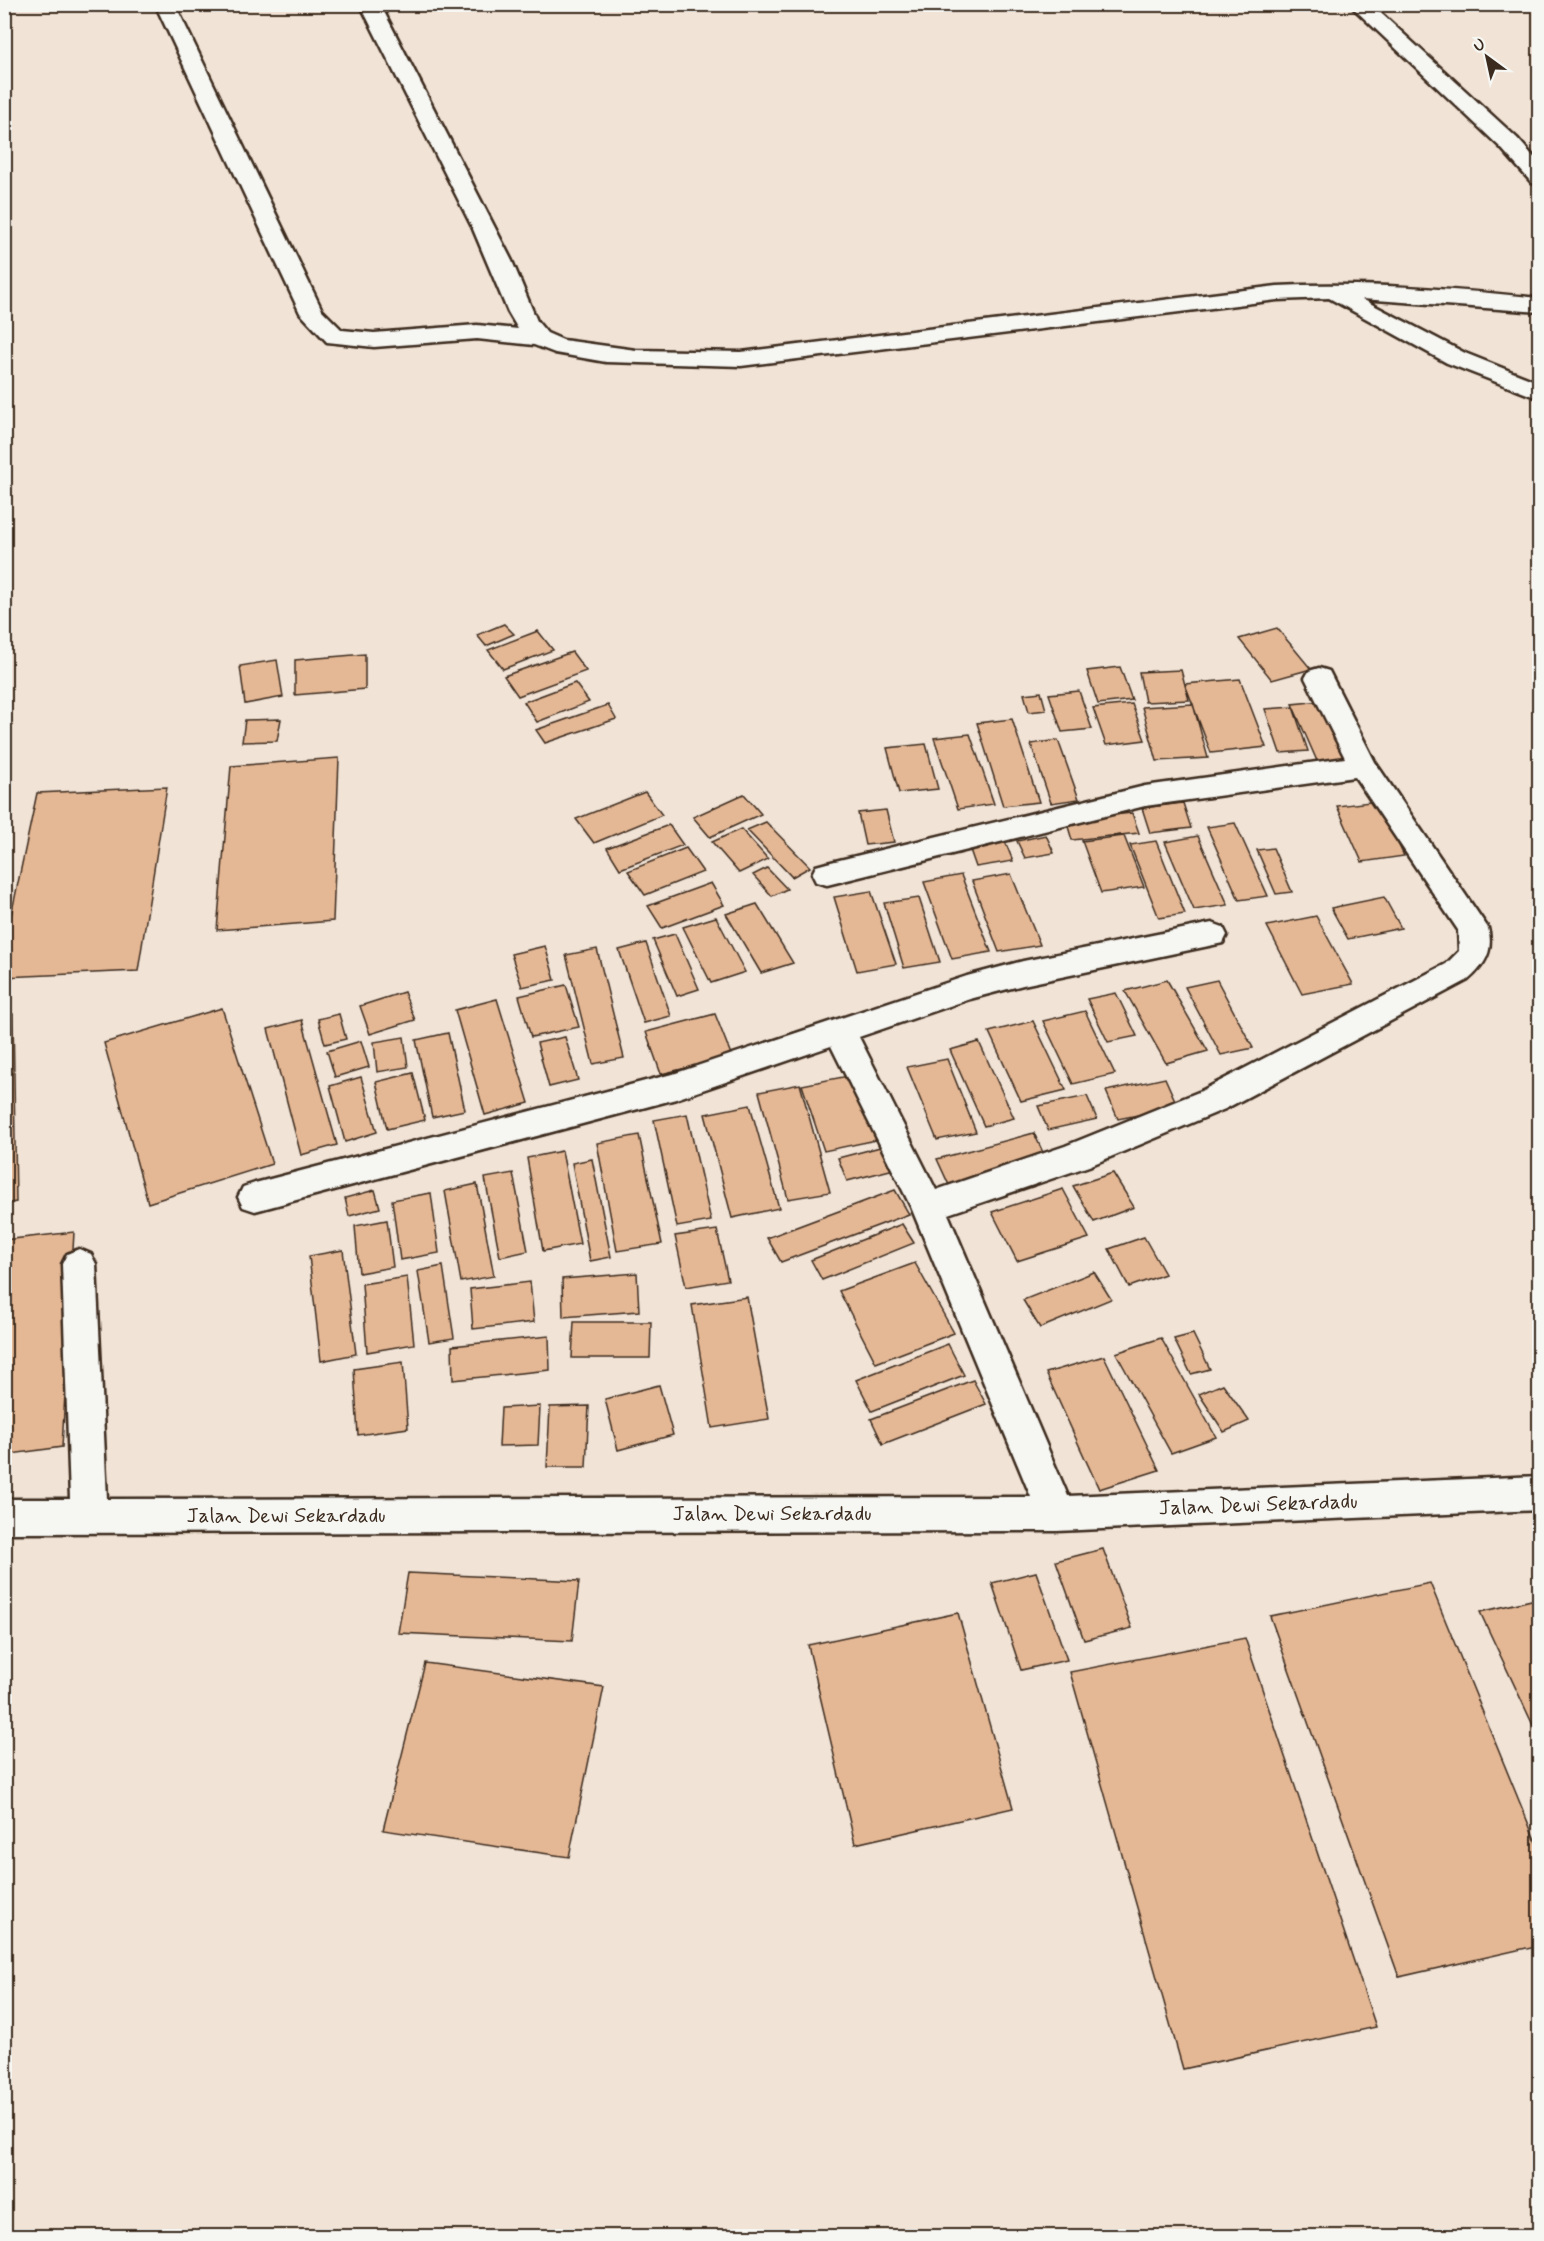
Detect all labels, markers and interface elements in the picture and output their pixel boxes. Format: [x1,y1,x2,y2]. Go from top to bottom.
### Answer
north arrow [1457,27,1517,87]
text: U [1470,34,1490,57]
street label: Jalan Dewi Sekardadu [1158,1488,1358,1522]
street label: Jalan Dewi Sekardadu [672,1500,872,1528]
street label: Jalan Dewi Sekardadu [186,1502,386,1530]

